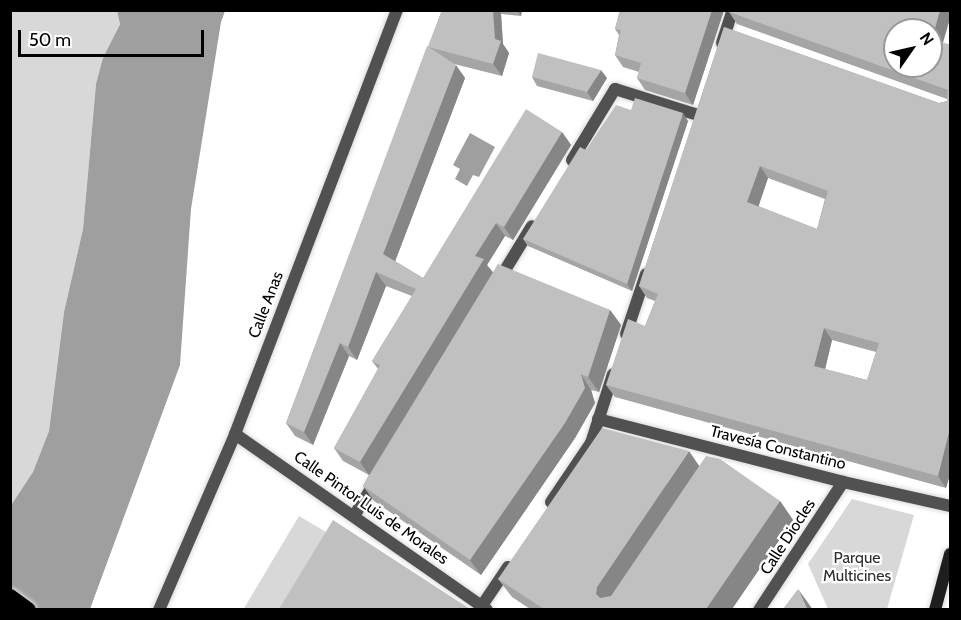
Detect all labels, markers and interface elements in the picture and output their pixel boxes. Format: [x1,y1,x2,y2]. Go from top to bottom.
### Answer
scale bar [21,18,207,56]
north arrow [883,18,943,78]
text: 50 m [29,29,71,51]
text: N [916,29,938,49]
street label: Calle Anas [245,269,287,341]
street label: Travesía Constantino [708,422,848,474]
street label: Calle Pintor Luis de Morales [290,447,452,569]
street label: Calle Diocles [756,496,820,578]
park label: Parque Multicines [823,548,891,586]

